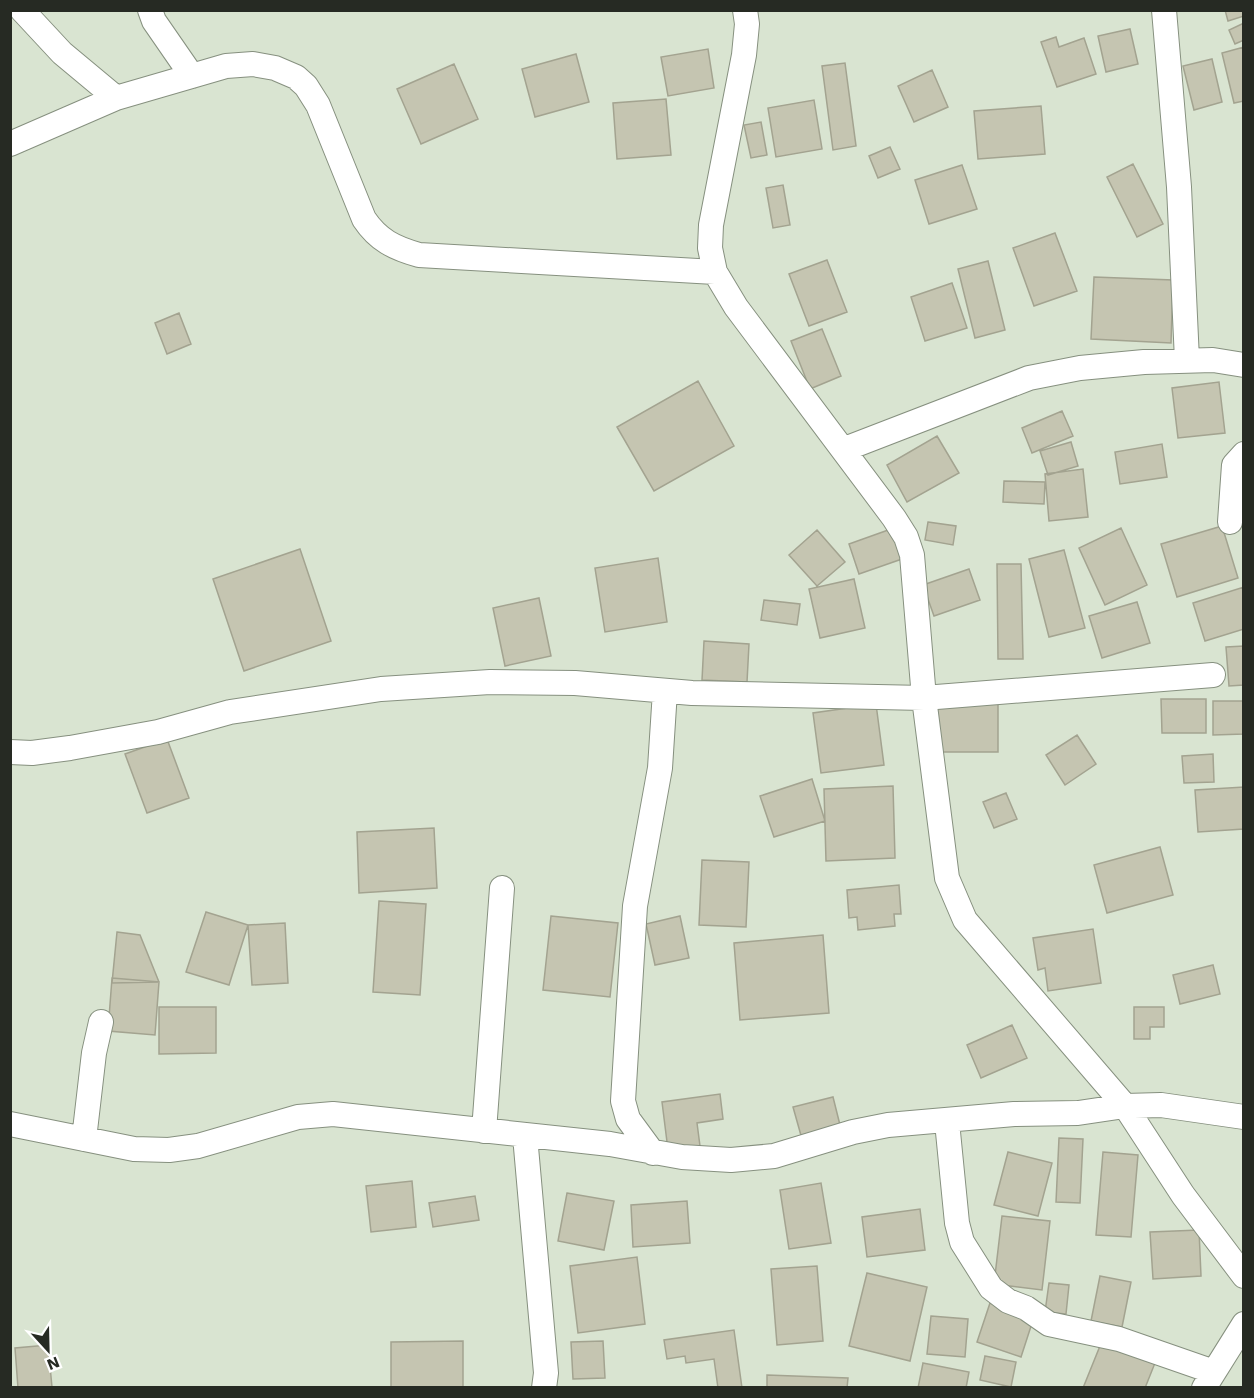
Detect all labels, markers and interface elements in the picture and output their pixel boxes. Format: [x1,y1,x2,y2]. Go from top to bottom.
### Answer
north arrow [18,1320,78,1380]
text: N [44,1352,62,1374]

